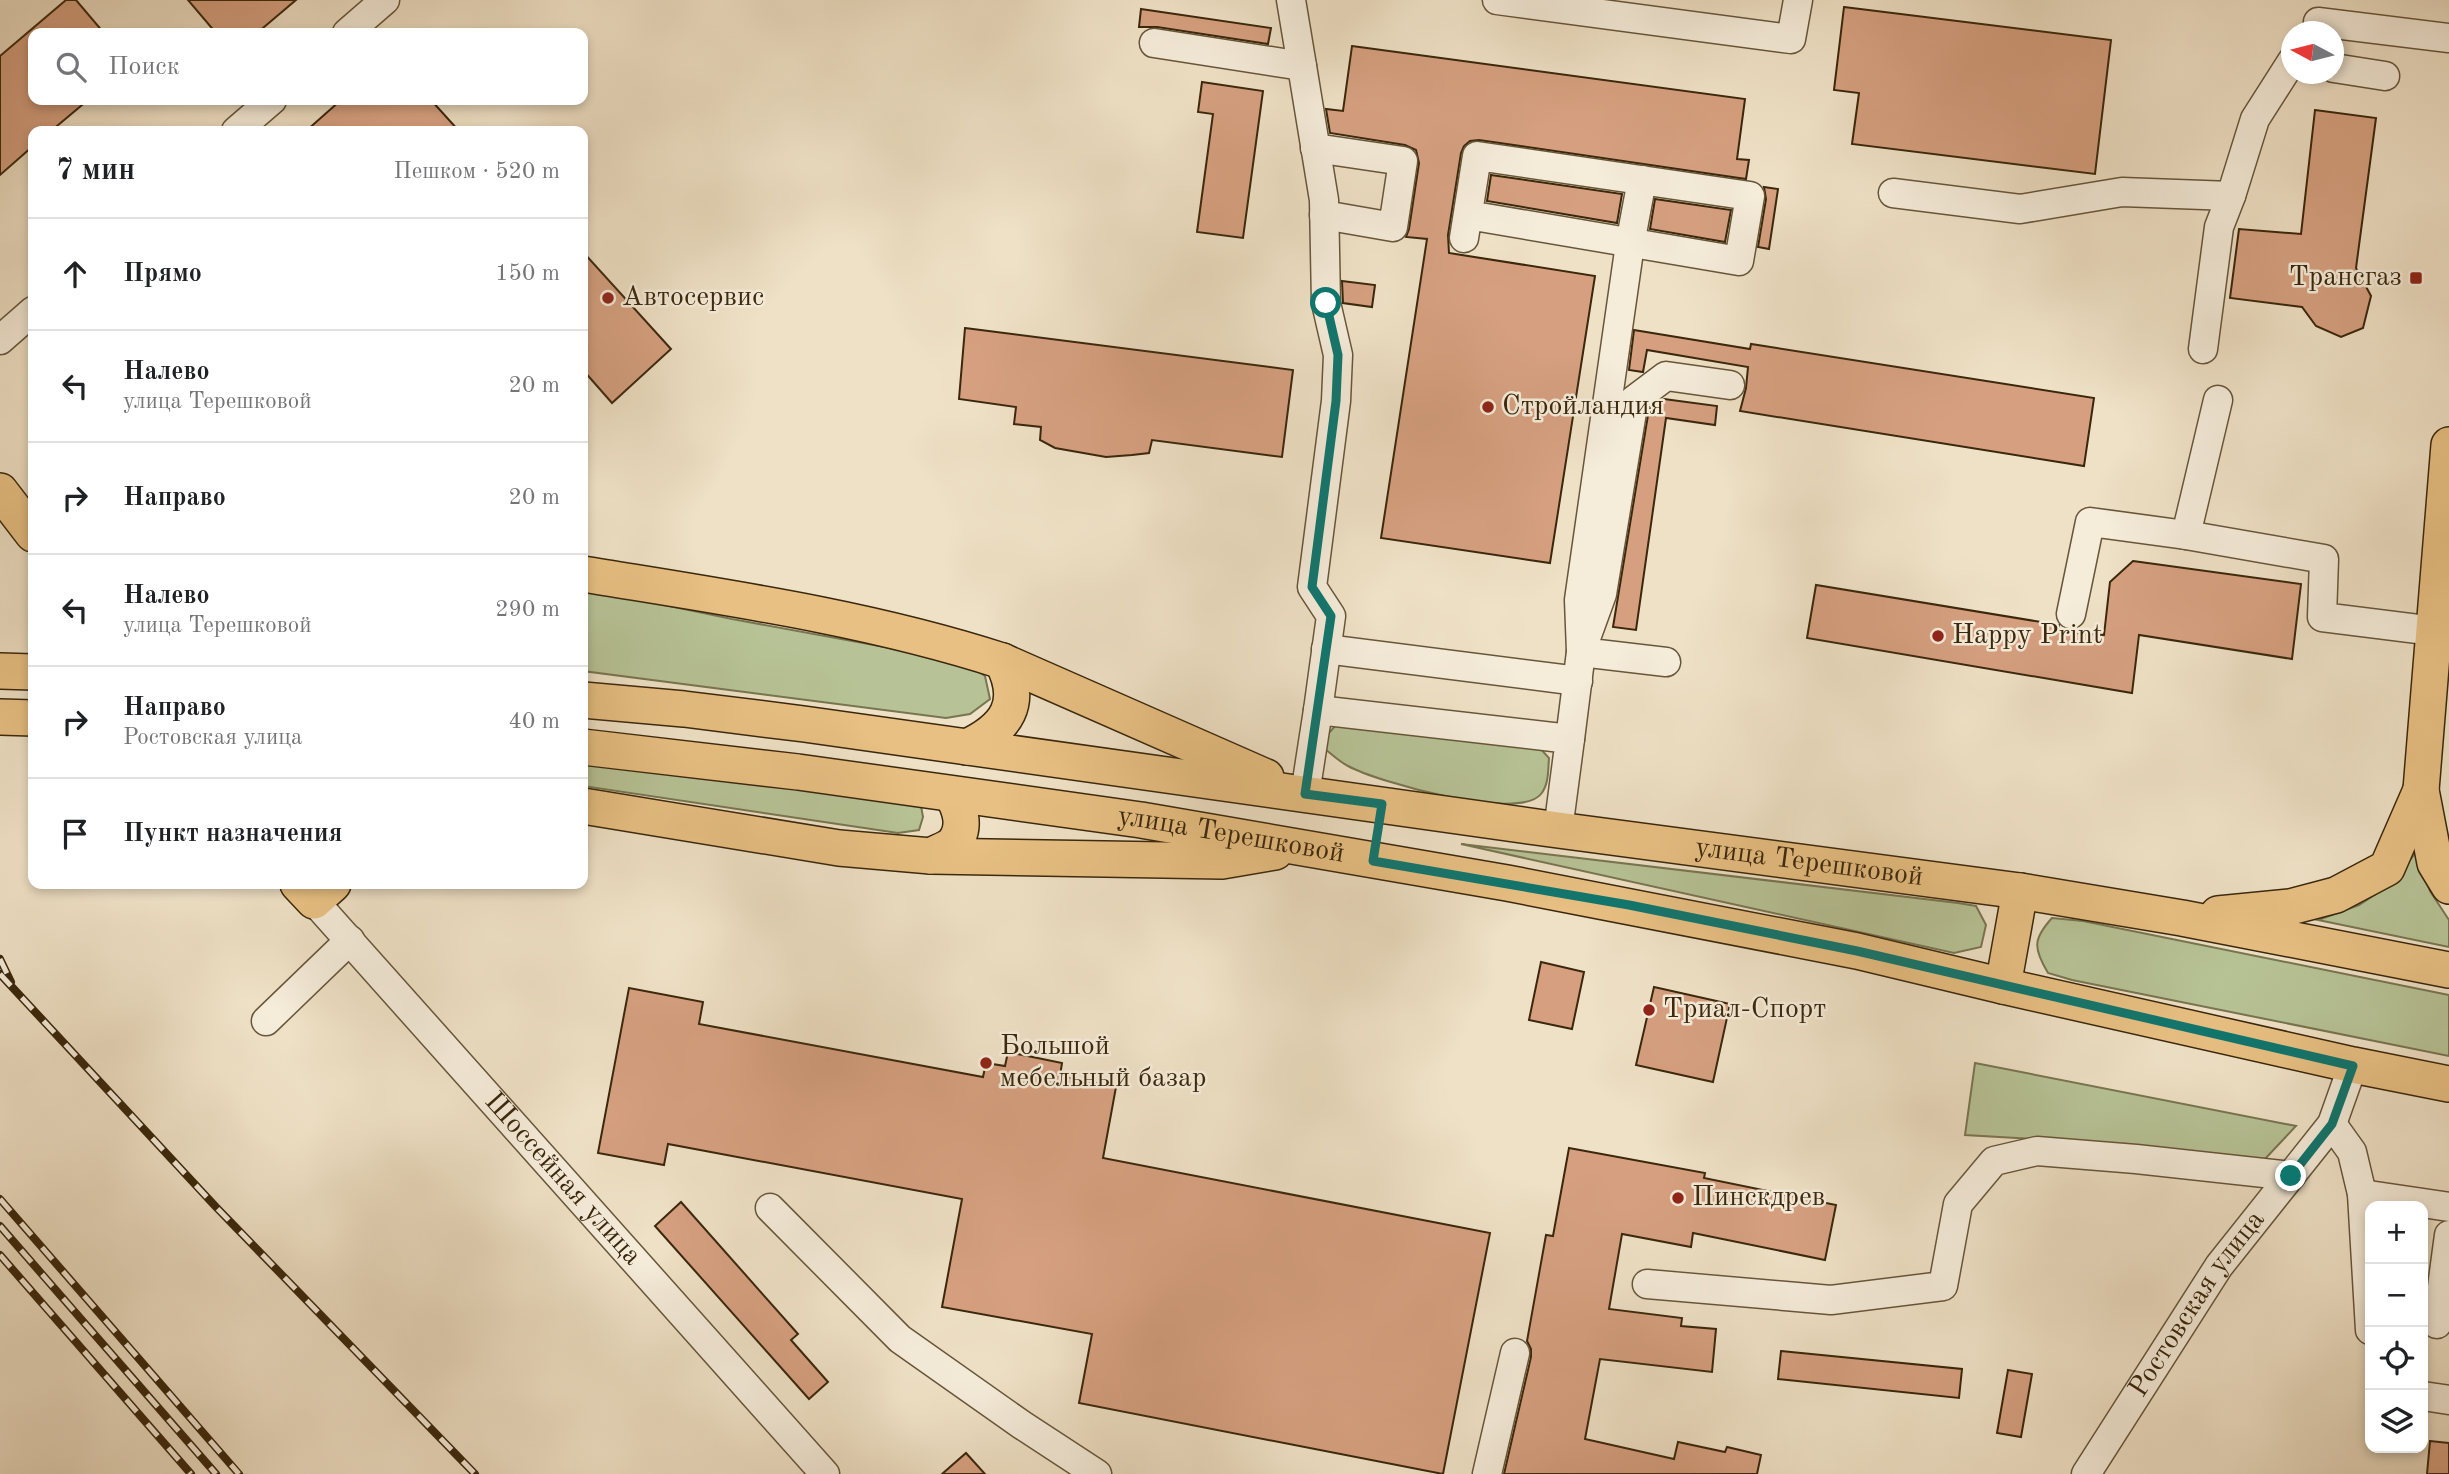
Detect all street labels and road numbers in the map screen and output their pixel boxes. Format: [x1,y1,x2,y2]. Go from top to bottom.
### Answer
street label: улица Терешковой [1116,803,1346,869]
street label: улица Терешковой [1693,834,1925,892]
street label: Шоссейная улица [478,1088,646,1271]
street label: Ростовская улица [2125,1206,2271,1403]

